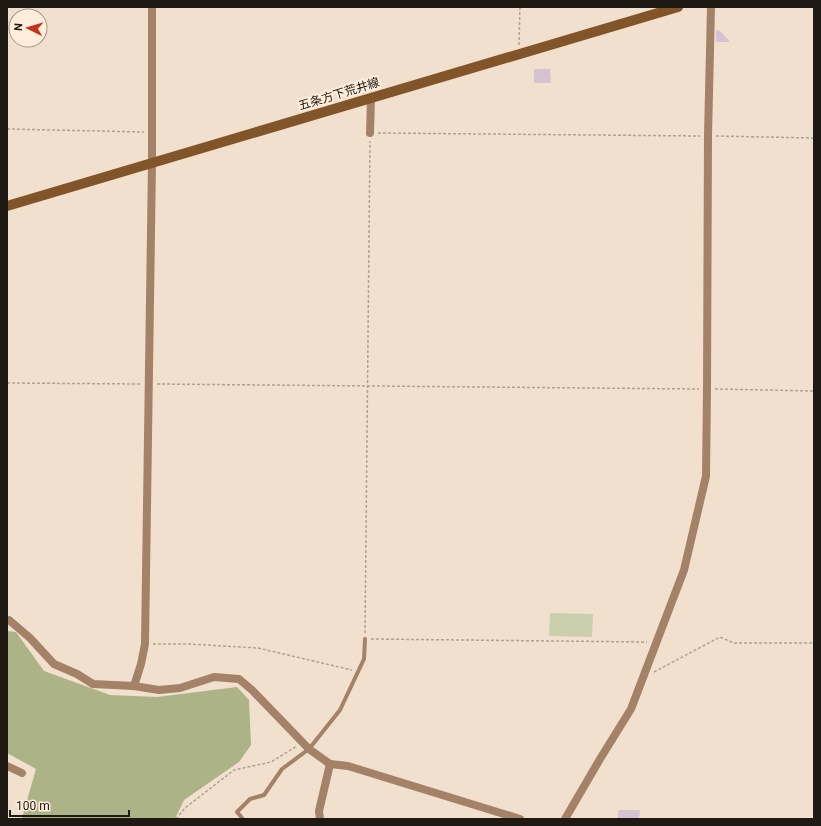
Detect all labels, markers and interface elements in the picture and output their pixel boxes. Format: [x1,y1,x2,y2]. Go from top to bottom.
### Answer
north arrow [8,8,48,48]
text: N [12,23,25,32]
street label: 五条方下荒井線 [297,75,381,113]
scale bar [10,792,129,818]
text: 100 m [16,799,50,813]

